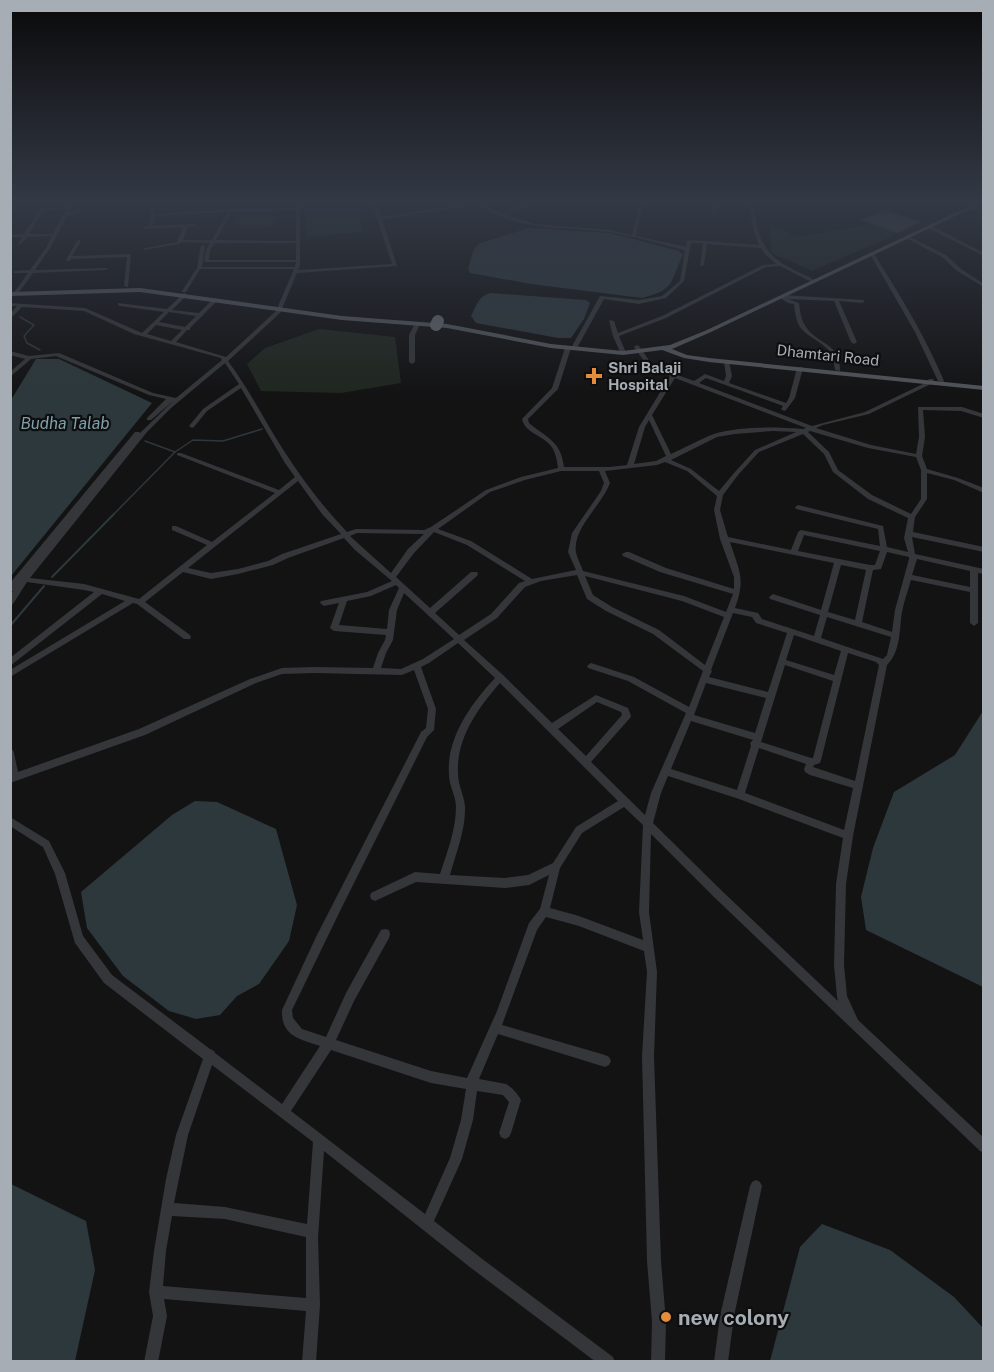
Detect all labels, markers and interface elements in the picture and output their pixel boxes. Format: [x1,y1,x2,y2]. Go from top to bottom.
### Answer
street label: Dhamtari Road [776,341,880,369]
place label: Shri Balaji Hospital [608,359,681,393]
marker: Shri Balaji Hospital [585,367,603,385]
water label: Budha Talab [20,414,110,433]
place label: new colony [678,1305,789,1330]
marker: new colony [659,1310,673,1324]

